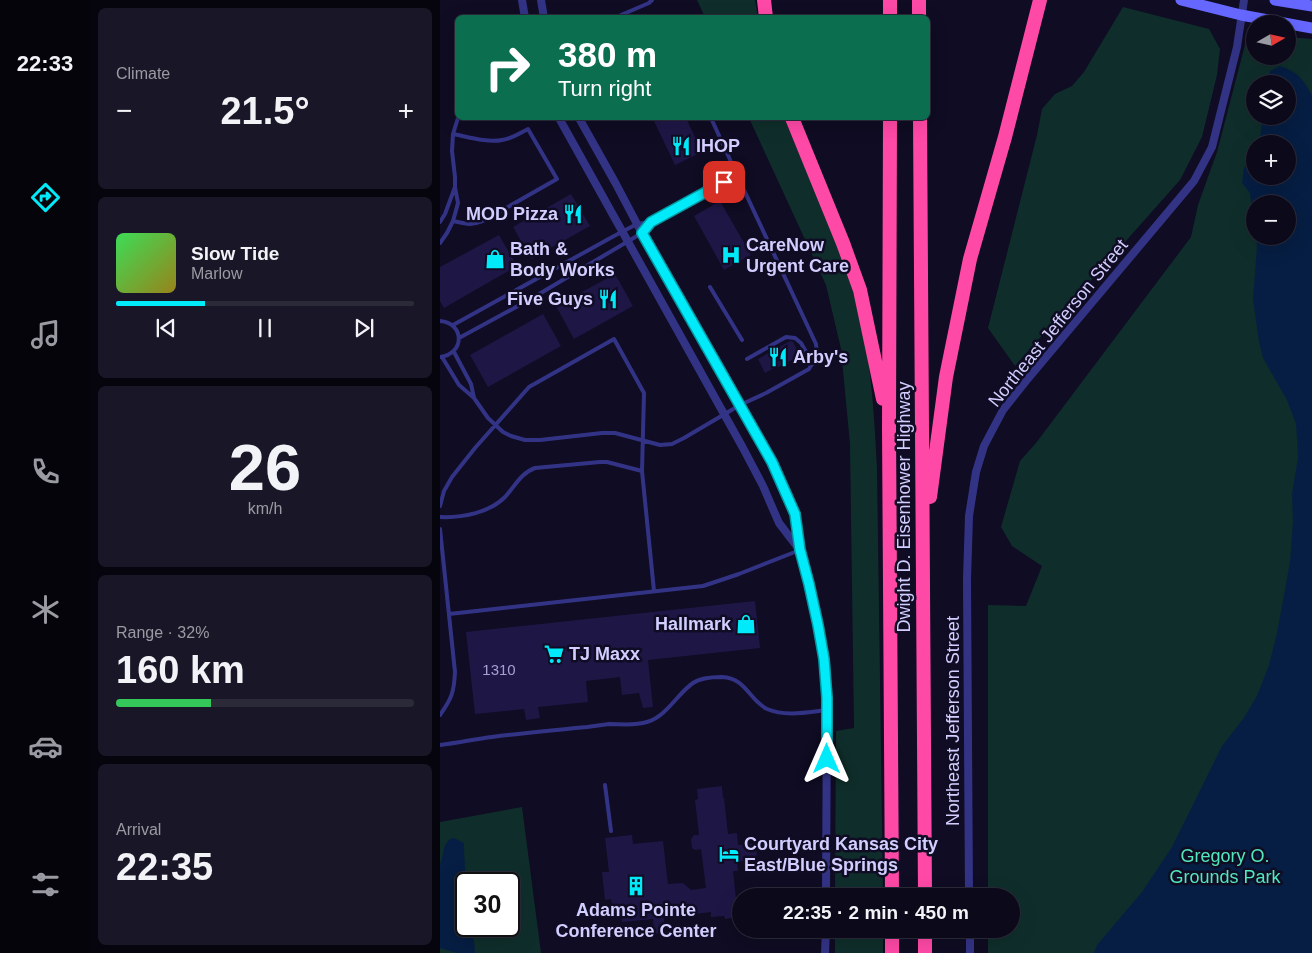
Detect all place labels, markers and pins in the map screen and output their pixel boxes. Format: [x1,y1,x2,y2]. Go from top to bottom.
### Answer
restaurant icon: IHOP [670,135,692,157]
place label: IHOP [696,136,740,156]
pin [703,161,745,203]
restaurant icon: MOD Pizza [562,203,584,225]
place label: MOD Pizza [466,204,559,224]
place label: CareNow Urgent Care [746,235,849,276]
place label: Bath & Body Works [510,239,615,280]
hospital icon: CareNow Urgent Care [720,244,742,266]
shop icon: Bath & Body Works [484,248,506,270]
restaurant icon: Five Guys [597,288,619,310]
place label: Five Guys [507,289,593,309]
restaurant icon: Arby's [767,346,789,368]
place label: Arby's [793,347,848,367]
shop icon: Hallmark [735,613,757,635]
place label: Hallmark [655,614,732,634]
supermarket icon: TJ Maxx [543,643,565,665]
place label: TJ Maxx [569,644,640,664]
place label: Courtyard Kansas City East/Blue Springs [744,834,938,875]
hotel icon: Courtyard Kansas City East/Blue Springs [718,843,740,865]
building icon: Adams Pointe Conference Center [625,875,647,897]
place label: Adams Pointe Conference Center [555,900,717,941]

